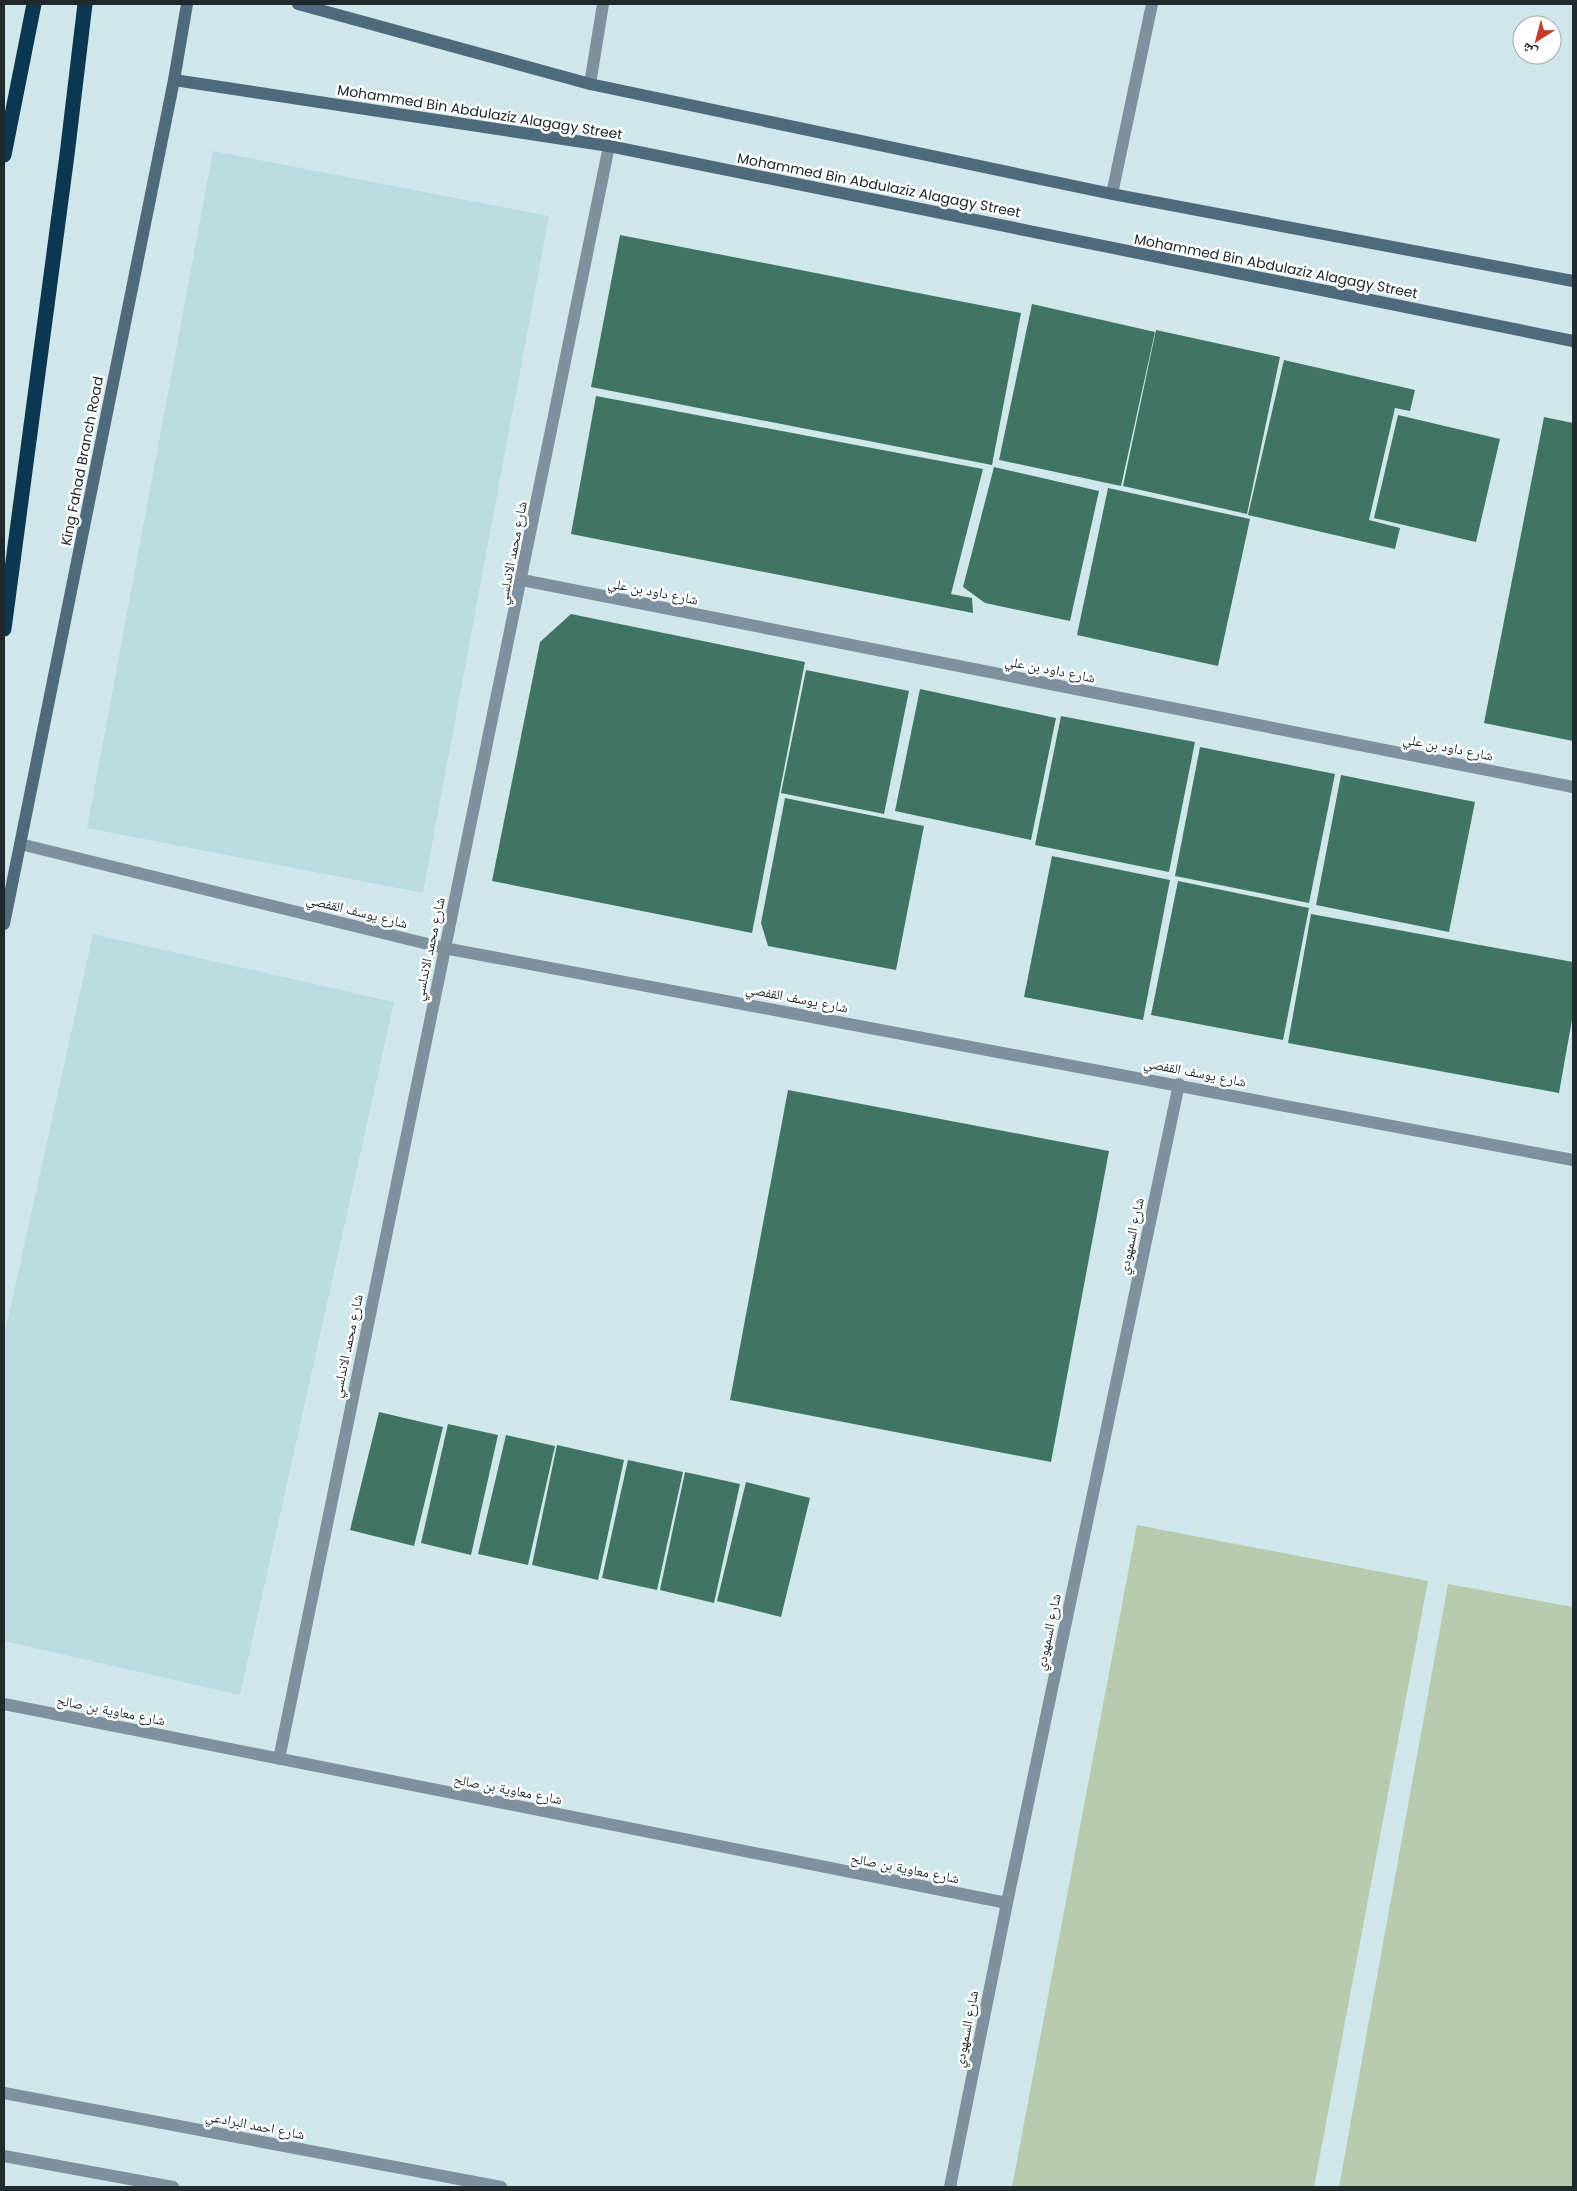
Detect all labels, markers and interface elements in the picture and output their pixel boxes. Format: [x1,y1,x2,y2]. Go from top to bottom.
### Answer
north arrow [1512,15,1562,65]
text: ش [1517,38,1541,63]
street label: Mohammed Bin Abdulaziz Alagagy Street [336,80,624,144]
street label: Mohammed Bin Abdulaziz Alagagy Street [736,148,1022,222]
street label: Mohammed Bin Abdulaziz Alagagy Street [1133,229,1419,303]
street label: King Fahad Branch Road [56,375,108,547]
street label: شارع محمد الاندلسي [492,499,533,607]
street label: شارع داود بن علي [606,572,700,611]
street label: شارع داود بن علي [1003,650,1097,689]
street label: شارع داود بن علي [1401,728,1495,767]
street label: شارع يوسف القفصي [304,889,410,935]
street label: شارع محمد الاندلسي [408,895,451,1003]
street label: شارع يوسف القفصي [744,978,850,1019]
street label: شارع يوسف القفصي [1142,1052,1248,1093]
street label: شارع السمهودي [1113,1196,1150,1277]
street label: شارع محمد الاندلسي [326,1292,369,1400]
street label: شارع السمهودي [1030,1592,1067,1673]
street label: شارع معاوية بن صالح [55,1690,167,1730]
street label: شارع معاوية بن صالح [452,1769,564,1809]
street label: شارع معاوية بن صالح [849,1848,961,1888]
street label: شارع السمهودي [949,1989,985,2070]
street label: شارع احمد البرادعي [203,2106,306,2146]

